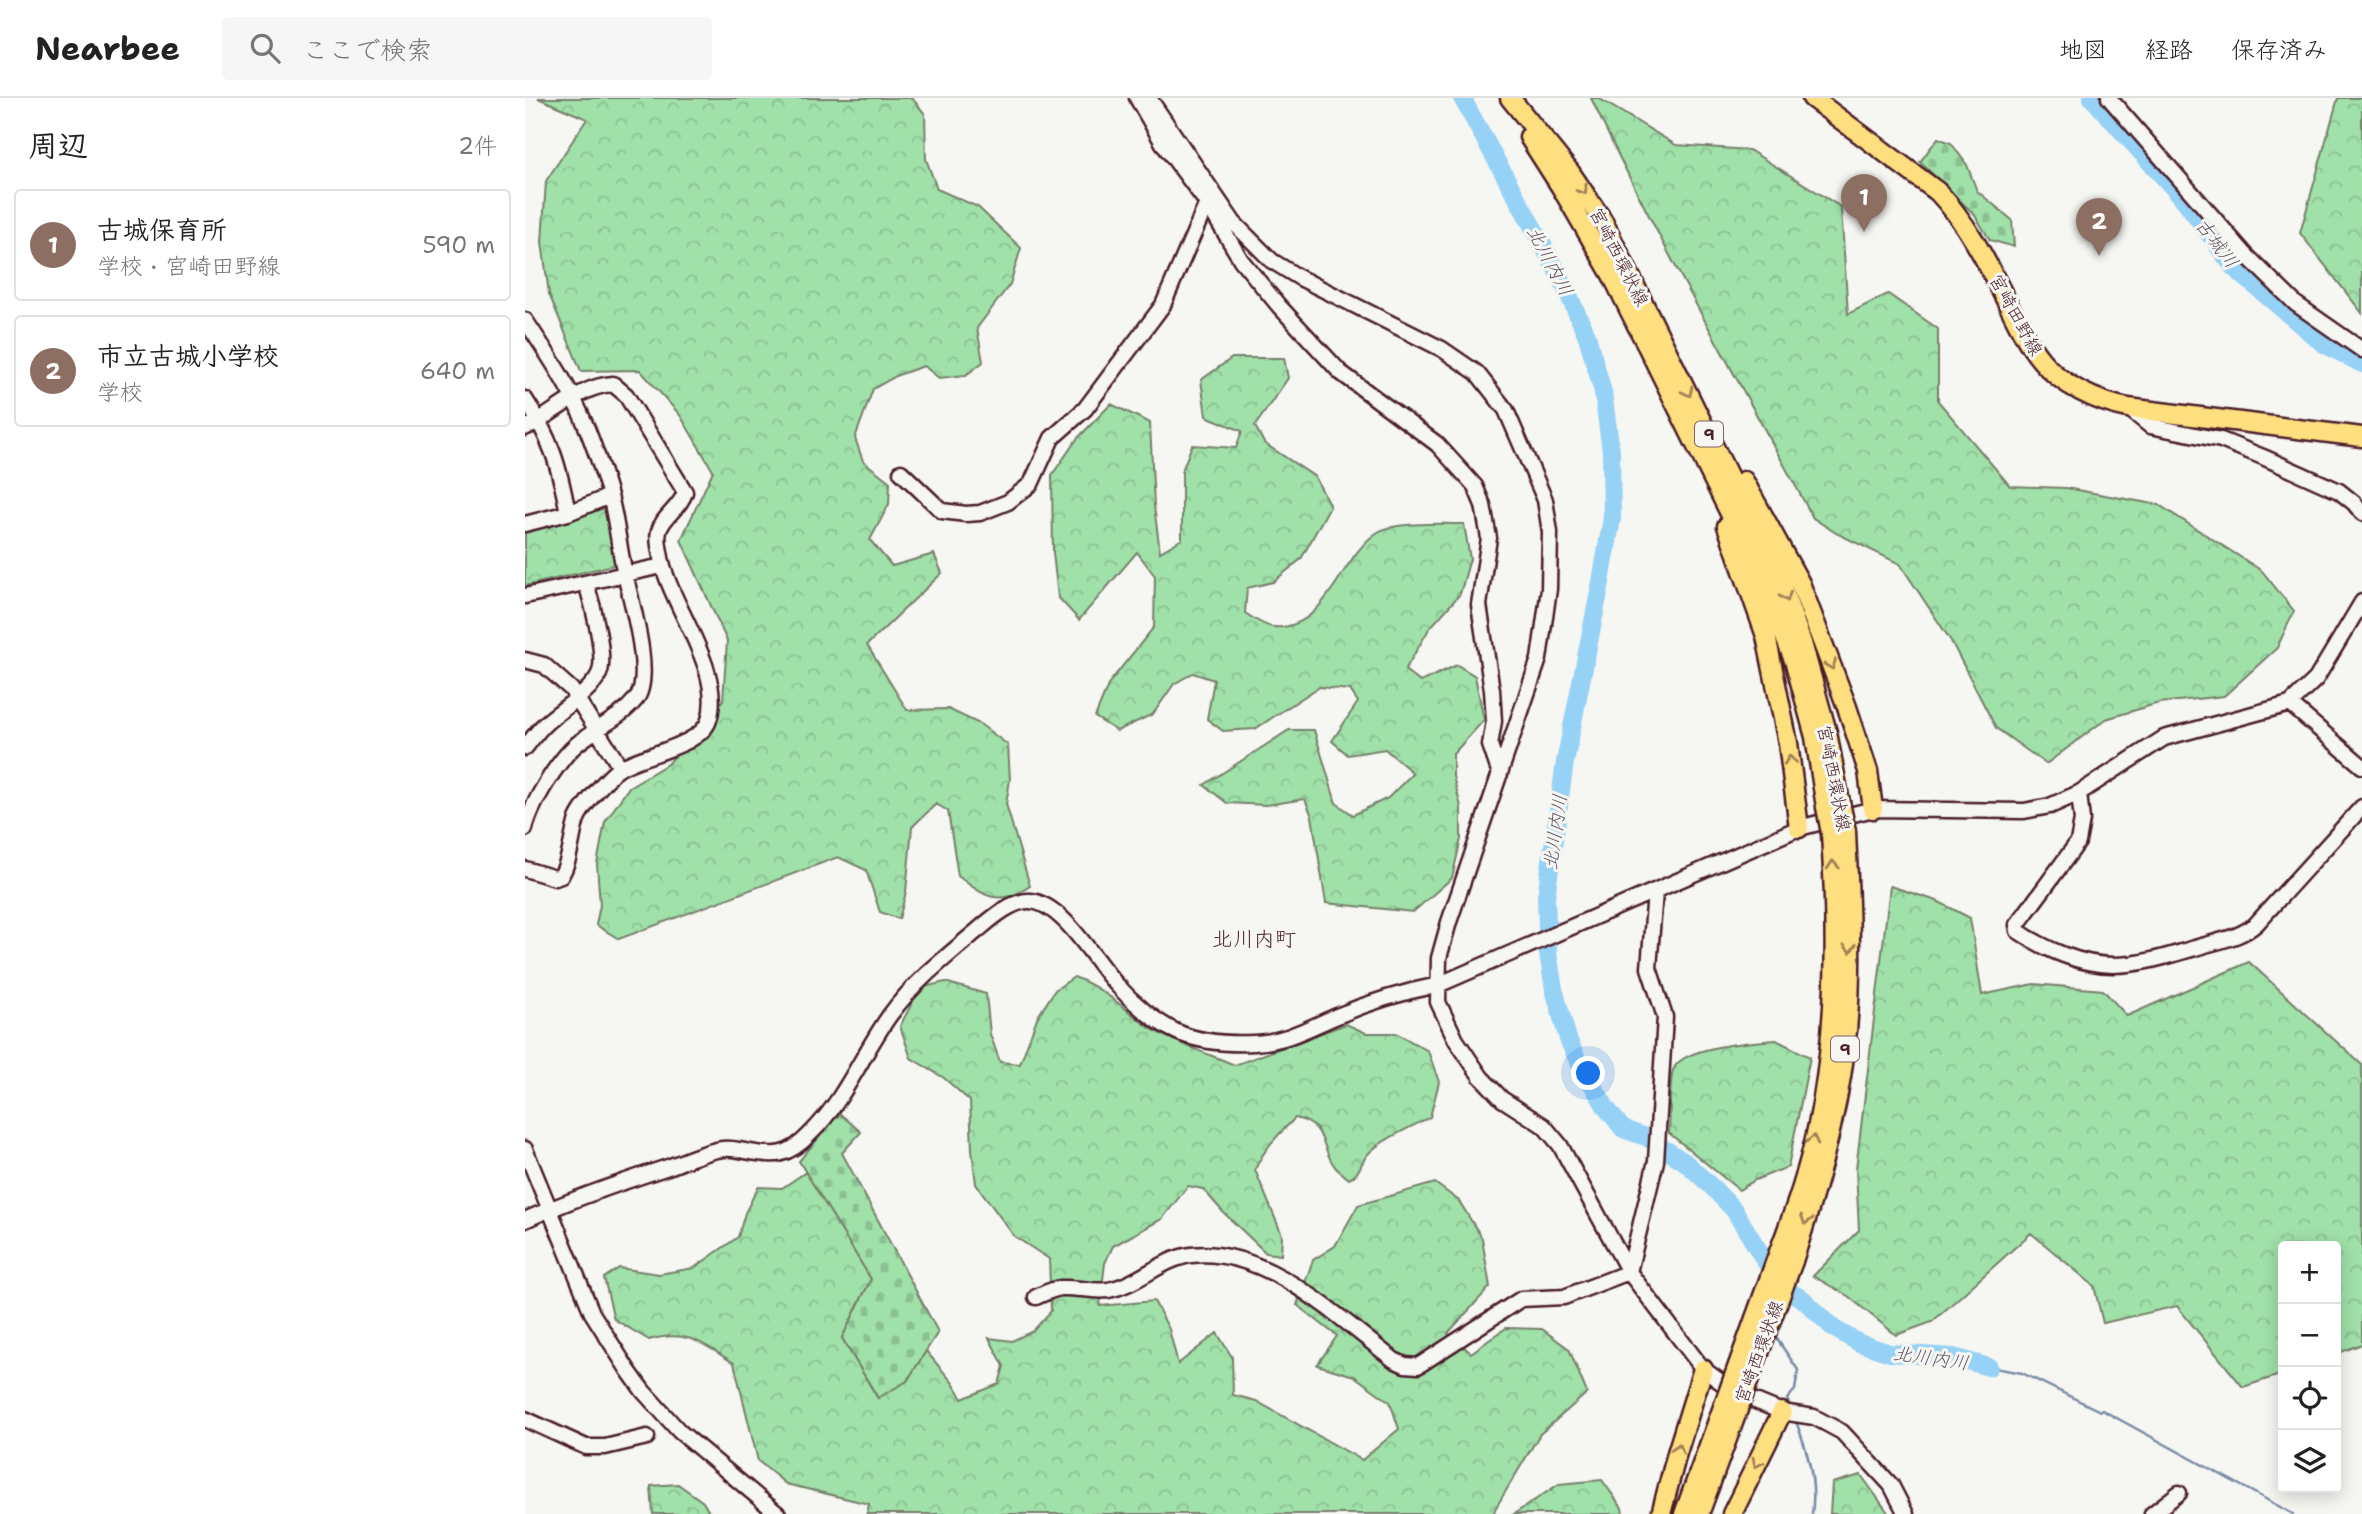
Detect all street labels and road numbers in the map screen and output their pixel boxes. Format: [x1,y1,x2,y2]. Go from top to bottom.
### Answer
street label: 宮崎西環状線 [1584,203,1654,311]
street label: 宮崎田野線 [1984,270,2048,360]
road number: 9 [1695,422,1723,446]
street label: 宮崎西環状線 [1812,723,1856,833]
road number: 9 [1831,1037,1859,1062]
street label: 宮崎西環状線 [1729,1297,1789,1407]

